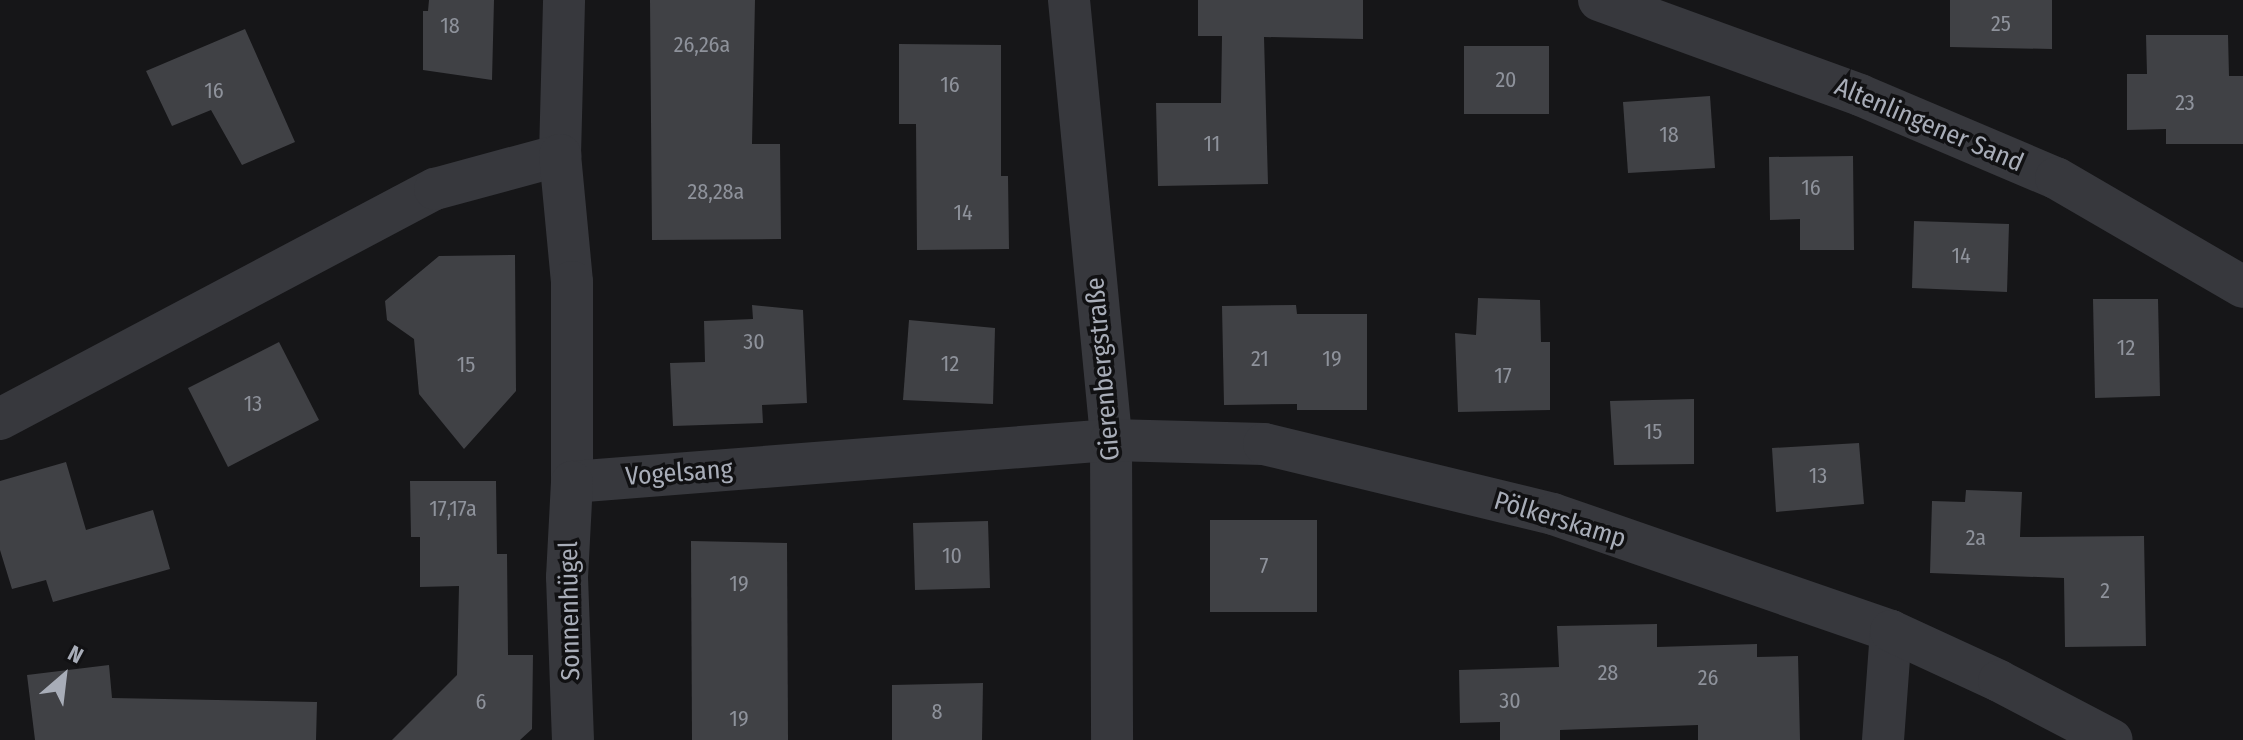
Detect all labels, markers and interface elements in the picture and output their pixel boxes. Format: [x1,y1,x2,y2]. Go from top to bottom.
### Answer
house number: 25 [1991,11,2011,37]
house number: 18 [440,13,460,39]
house number: 26,26a [674,32,730,58]
house number: 20 [1495,67,1517,93]
street label: Altenlingener Sand [1830,71,2028,179]
house number: 16 [940,72,960,98]
house number: 16 [204,78,224,104]
house number: 23 [2175,90,2195,116]
house number: 18 [1659,122,1679,148]
house number: 11 [1204,131,1220,157]
house number: 16 [1801,175,1821,201]
house number: 28,28a [688,179,744,205]
house number: 14 [953,200,973,226]
house number: 14 [1951,243,1971,269]
street label: Gierenbergstraße [1079,276,1127,462]
house number: 30 [743,329,765,355]
house number: 12 [2117,335,2135,361]
house number: 21 [1251,346,1269,372]
house number: 19 [1322,346,1342,372]
house number: 12 [941,351,959,377]
house number: 15 [457,352,475,378]
house number: 17 [1494,363,1512,389]
house number: 13 [244,391,262,417]
house number: 15 [1644,419,1662,445]
street label: Vogelsang [624,454,734,492]
house number: 13 [1809,463,1827,489]
street label: Pölkerskamp [1490,485,1630,555]
house number: 17,17a [429,496,477,522]
house number: 2a [1966,525,1986,551]
street label: Sonnenhügel [553,541,587,681]
house number: 10 [942,543,962,569]
house number: 7 [1260,553,1268,579]
house number: 19 [729,571,749,597]
house number: 2 [2100,578,2110,604]
north arrow [24,636,104,716]
text: N [63,639,88,669]
house number: 28 [1598,660,1618,686]
house number: 26 [1698,665,1718,691]
house number: 30 [1499,688,1521,714]
house number: 6 [476,689,486,715]
house number: 8 [932,699,942,725]
house number: 19 [729,706,749,732]

